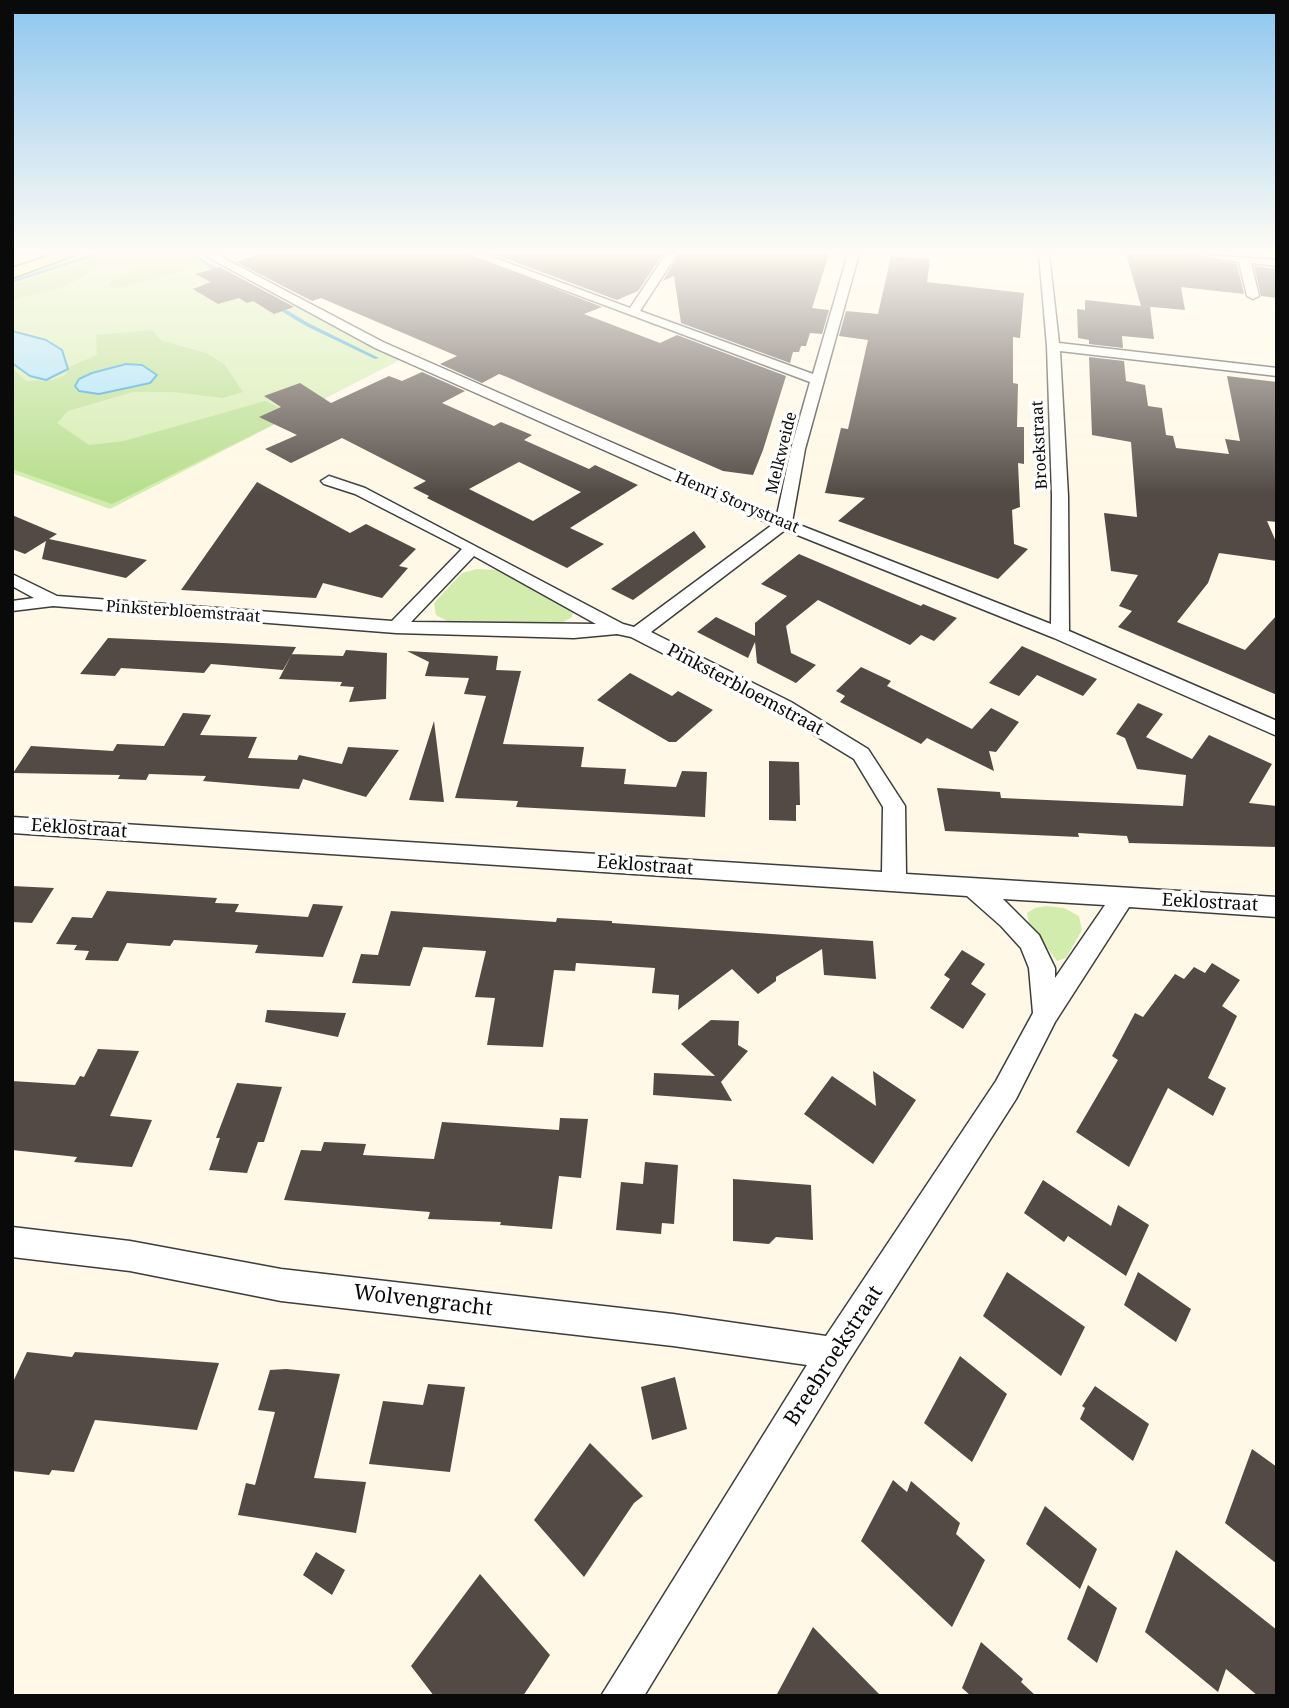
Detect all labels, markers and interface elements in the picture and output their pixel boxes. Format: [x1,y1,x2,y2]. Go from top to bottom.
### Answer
street label: Broekstraat [1028,400,1052,490]
street label: Melkweide [763,410,801,496]
street label: Henri Storystraat [672,468,802,538]
street label: Pinksterbloemstraat [105,597,261,627]
street label: Pinksterbloemstraat [663,640,827,740]
street label: Eeklostraat [30,815,128,843]
street label: Eeklostraat [596,852,694,880]
street label: Eeklostraat [1161,890,1259,916]
street label: Wolvengracht [352,1280,494,1322]
street label: Breebroekstraat [779,1281,889,1431]

